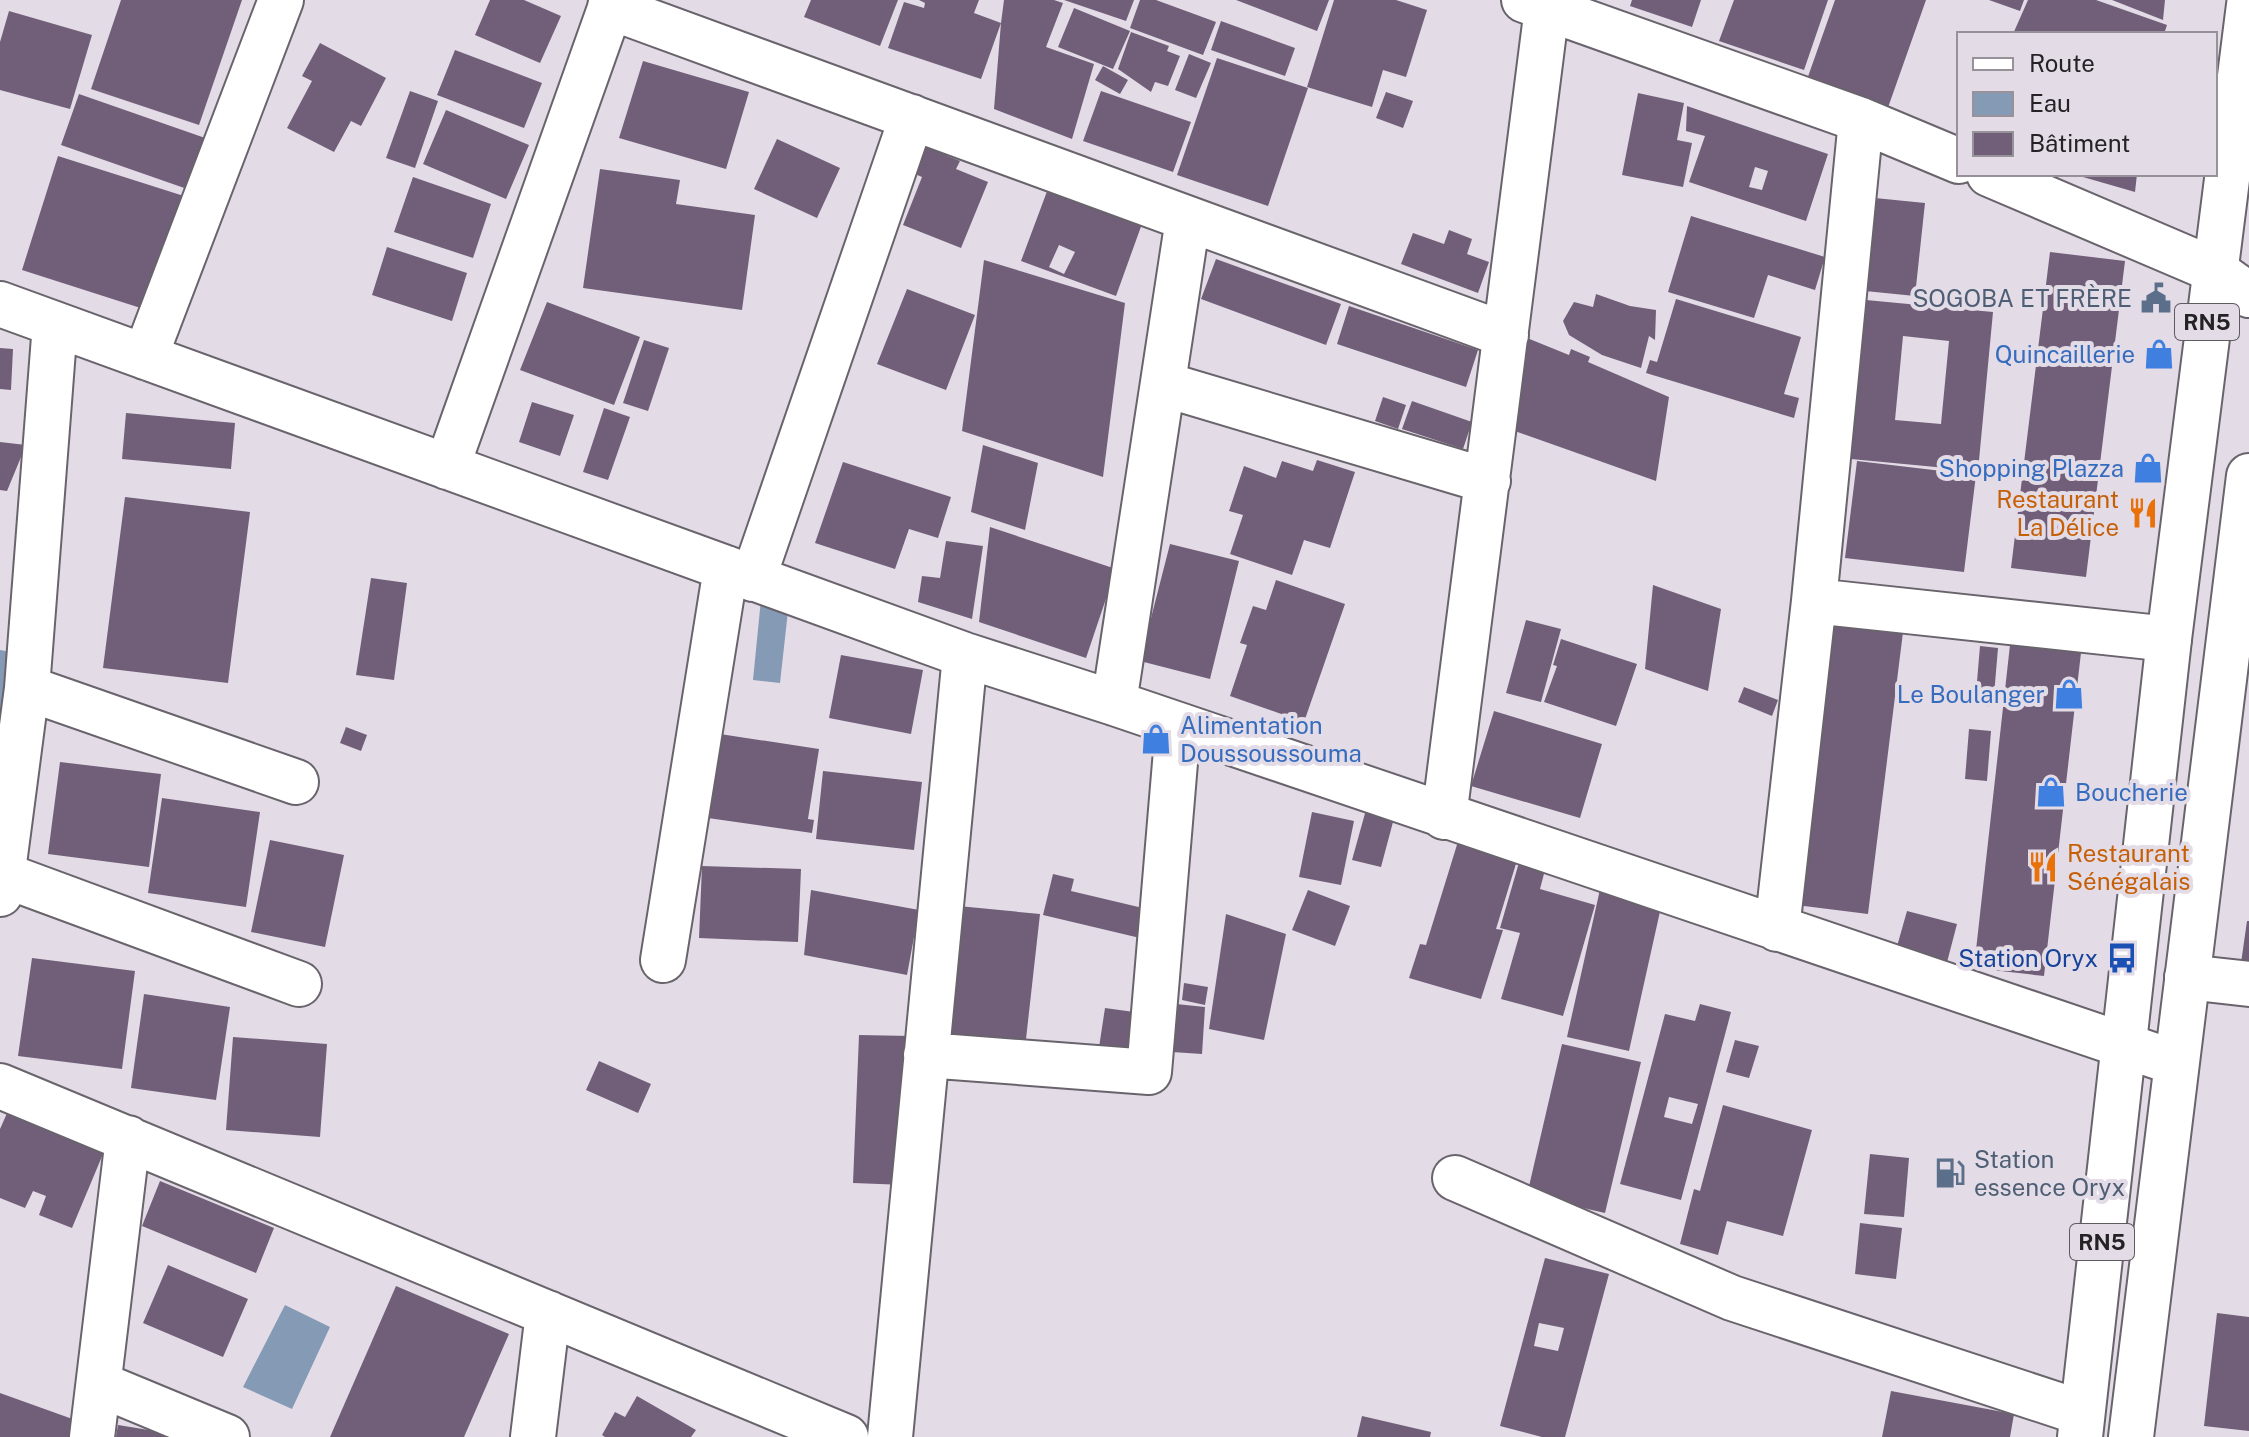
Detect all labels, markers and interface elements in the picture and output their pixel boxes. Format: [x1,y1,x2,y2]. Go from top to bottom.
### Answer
legend [1957,32,2217,176]
text: Route [2029,49,2095,77]
text: Eau [2029,89,2071,117]
text: Bâtiment [2029,129,2130,157]
public building icon: SOGOBA ET FRÈRE [2139,281,2173,315]
place label: SOGOBA ET FRÈRE [1913,284,2132,312]
road number: RN5 [2175,304,2239,340]
shop icon: Quincaillerie [2142,337,2176,371]
place label: Quincaillerie [1995,340,2135,368]
shop icon: Shopping Plazza [2131,451,2165,485]
place label: Shopping Plazza [1939,454,2124,482]
place label: Restaurant La Délice [1996,485,2119,541]
restaurant icon: Restaurant La Délice [2126,496,2160,530]
shop icon: Le Boulanger [2052,677,2086,711]
place label: Le Boulanger [1897,680,2045,708]
place label: Alimentation Doussoussouma [1180,711,1362,767]
shop icon: Alimentation Doussoussouma [1139,722,1173,756]
shop icon: Boucherie [2034,775,2068,809]
place label: Boucherie [2075,778,2188,806]
place label: Restaurant Sénégalais [2067,839,2190,895]
restaurant icon: Restaurant Sénégalais [2026,850,2060,884]
bus stop icon: Station Oryx [2105,941,2139,975]
place label: Station Oryx [1958,944,2098,972]
place label: Station essence Oryx [1974,1145,2125,1201]
fuel station icon: Station essence Oryx [1933,1156,1967,1190]
road number: RN5 [2070,1224,2134,1260]

